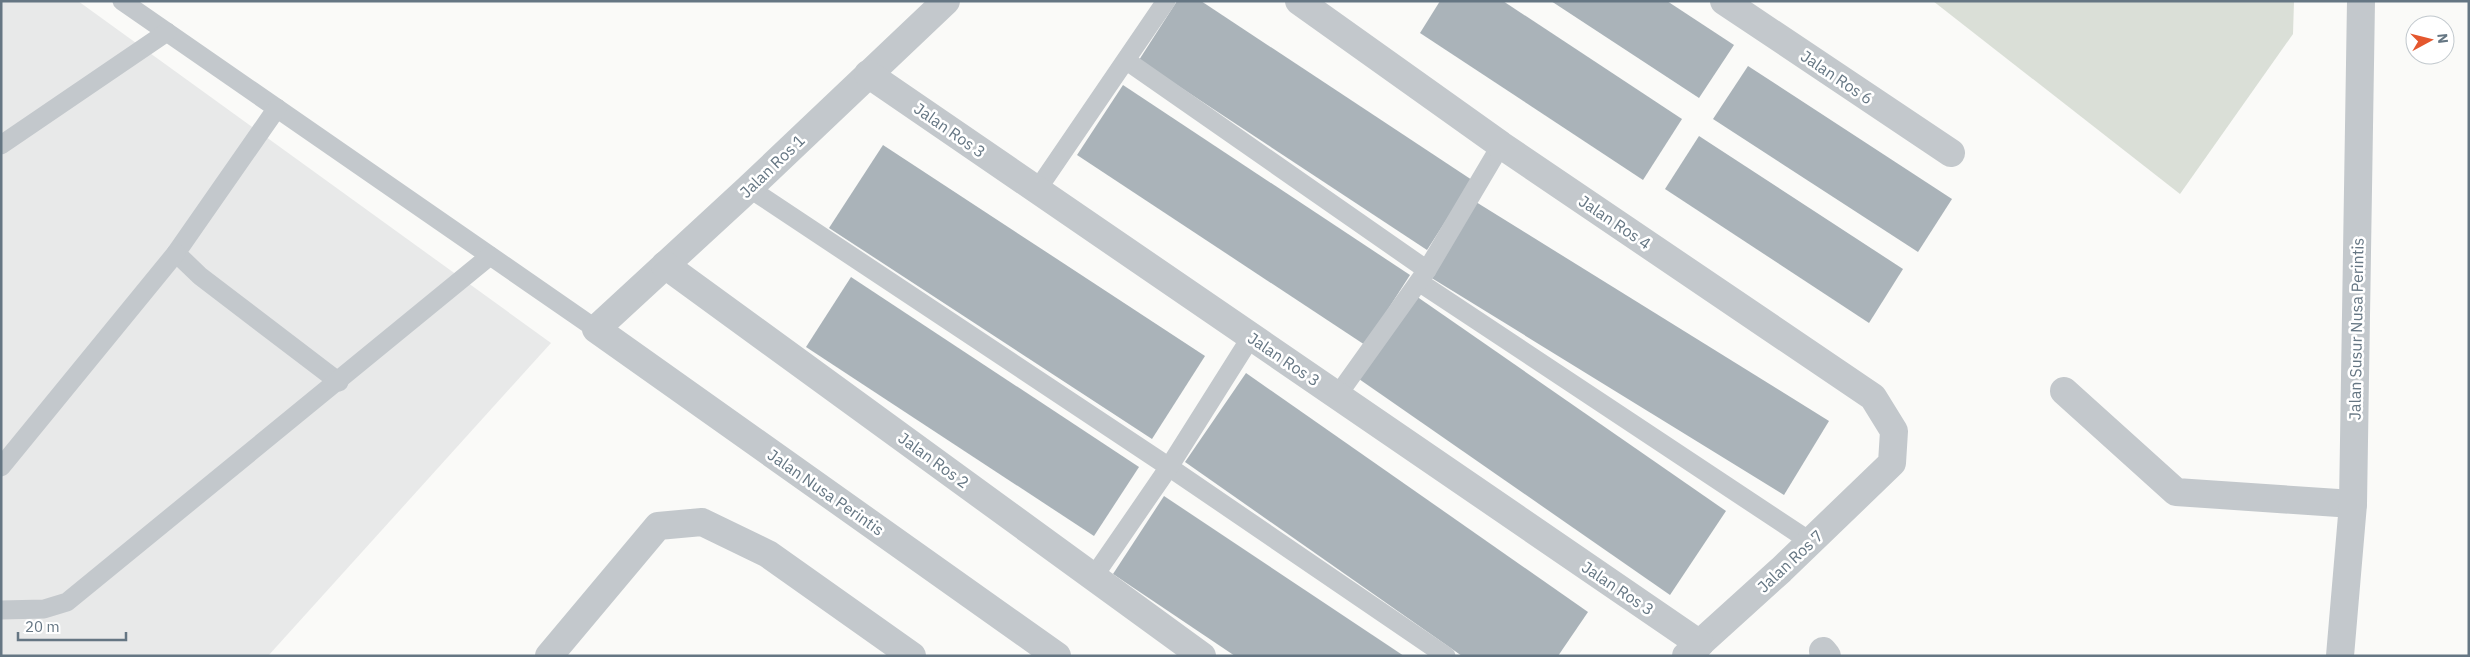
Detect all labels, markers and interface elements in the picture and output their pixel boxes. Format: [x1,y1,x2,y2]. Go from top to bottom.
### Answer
north arrow [2405,15,2455,65]
text: N [2433,32,2452,45]
street label: Jalan Ros 6 [1797,46,1877,108]
street label: Jalan Ros 3 [910,98,990,162]
street label: Jalan Ros 1 [735,130,809,202]
street label: Jalan Ros 4 [1575,191,1655,253]
street label: Jalan Susur Nusa Perintis [2344,238,2368,420]
street label: Jalan Ros 3 [1244,328,1324,390]
street label: Jalan Ros 2 [895,428,973,492]
street label: Jalan Nusa Perintis [764,444,888,540]
street label: Jalan Ros 7 [1753,526,1827,596]
street label: Jalan Ros 3 [1578,557,1658,619]
scale bar [18,610,125,642]
text: 20 m [25,617,60,636]

